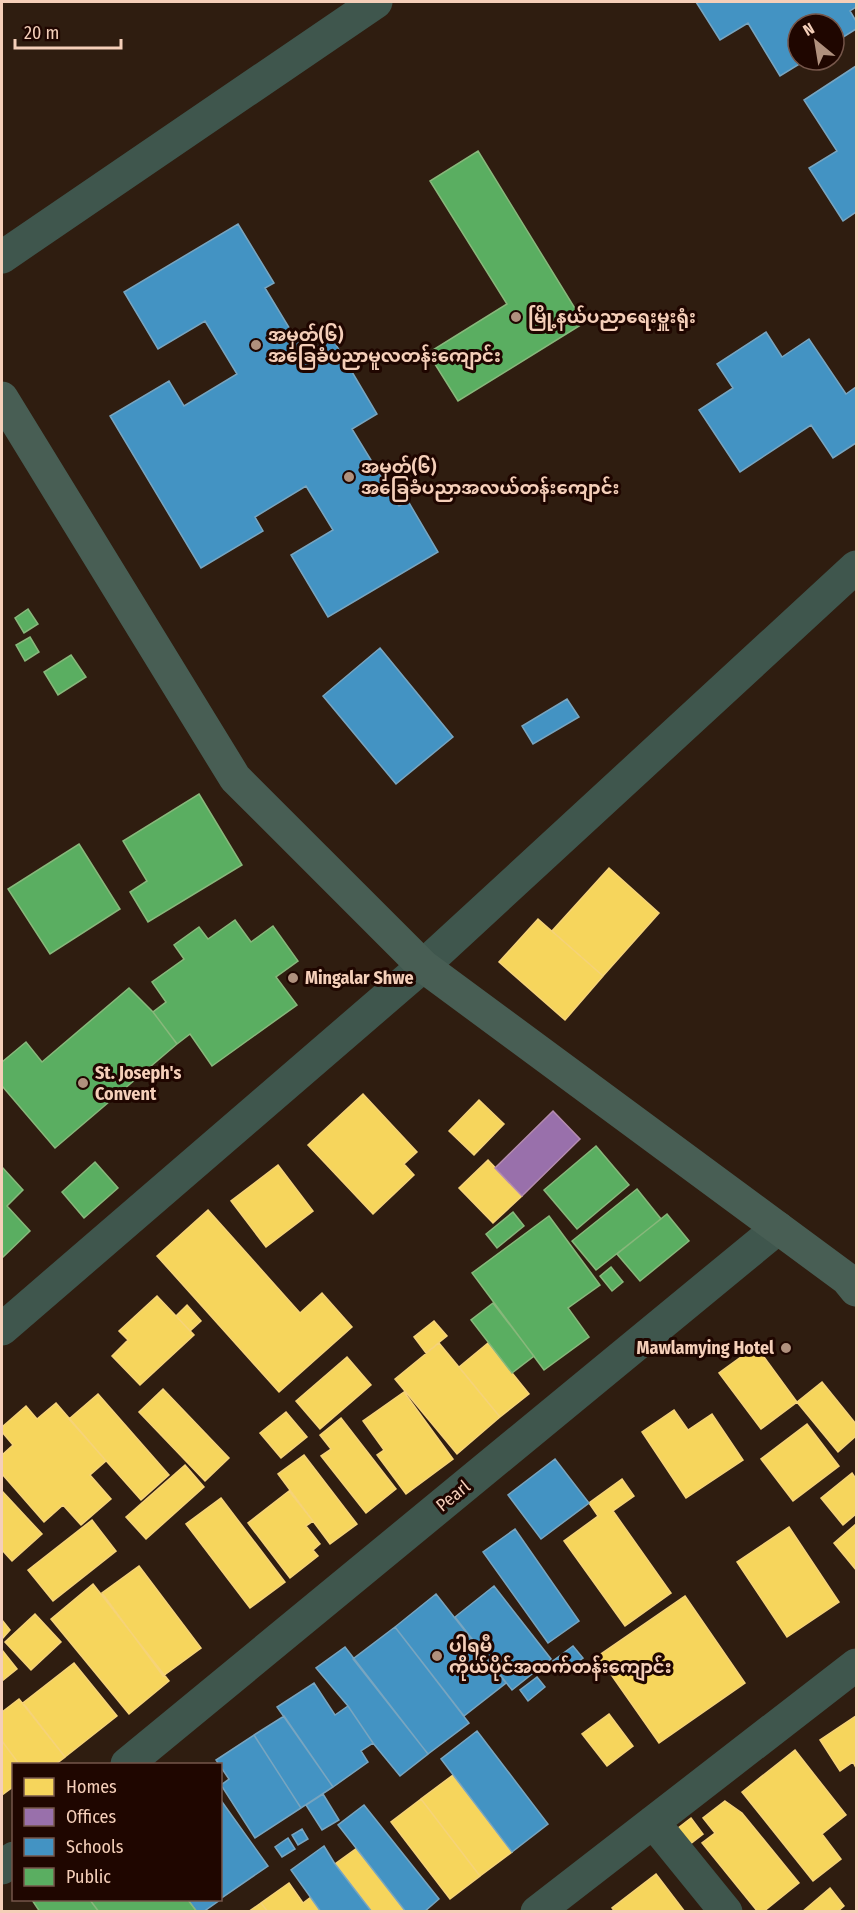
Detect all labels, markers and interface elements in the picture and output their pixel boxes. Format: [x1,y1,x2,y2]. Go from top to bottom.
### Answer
scale bar [15,12,122,50]
north arrow [786,12,846,72]
text: N [800,19,818,40]
text: 20 m [24,22,59,44]
place label: မြို့နယ်ပညာရေးမှူးရုံး [528,305,696,331]
marker: မြို့နယ်ပညာရေးမှူးရုံး [509,310,523,324]
place label: အမှတ်(၆) အခြေခံပညာမူလတန်းကျောင်း [268,323,501,371]
marker: အမှတ်(၆) အခြေခံပညာမူလတန်းကျောင်း [249,338,263,352]
place label: အမှတ်(၆) အခြေခံပညာအလယ်တန်းကျောင်း [361,455,619,503]
marker: အမှတ်(၆) အခြေခံပညာအလယ်တန်းကျောင်း [342,470,356,484]
place label: Mingalar Shwe [305,967,414,989]
marker: Mingalar Shwe [286,971,300,985]
place label: St. Joseph's Convent [95,1062,181,1105]
marker: St. Joseph's Convent [76,1076,90,1090]
place label: Mawlamying Hotel [637,1337,774,1359]
marker: Mawlamying Hotel [779,1341,793,1355]
street label: Pearl [432,1476,475,1516]
place label: ပါရမီ ကိုယ်ပိုင်အထက်တန်းကျောင်း [449,1634,672,1682]
marker: ပါရမီ ကိုယ်ပိုင်အထက်တန်းကျောင်း [430,1649,444,1663]
legend [12,1763,222,1901]
text: Homes [66,1776,117,1798]
text: Offices [66,1806,116,1828]
text: Schools [66,1836,124,1858]
text: Public [66,1866,111,1888]

